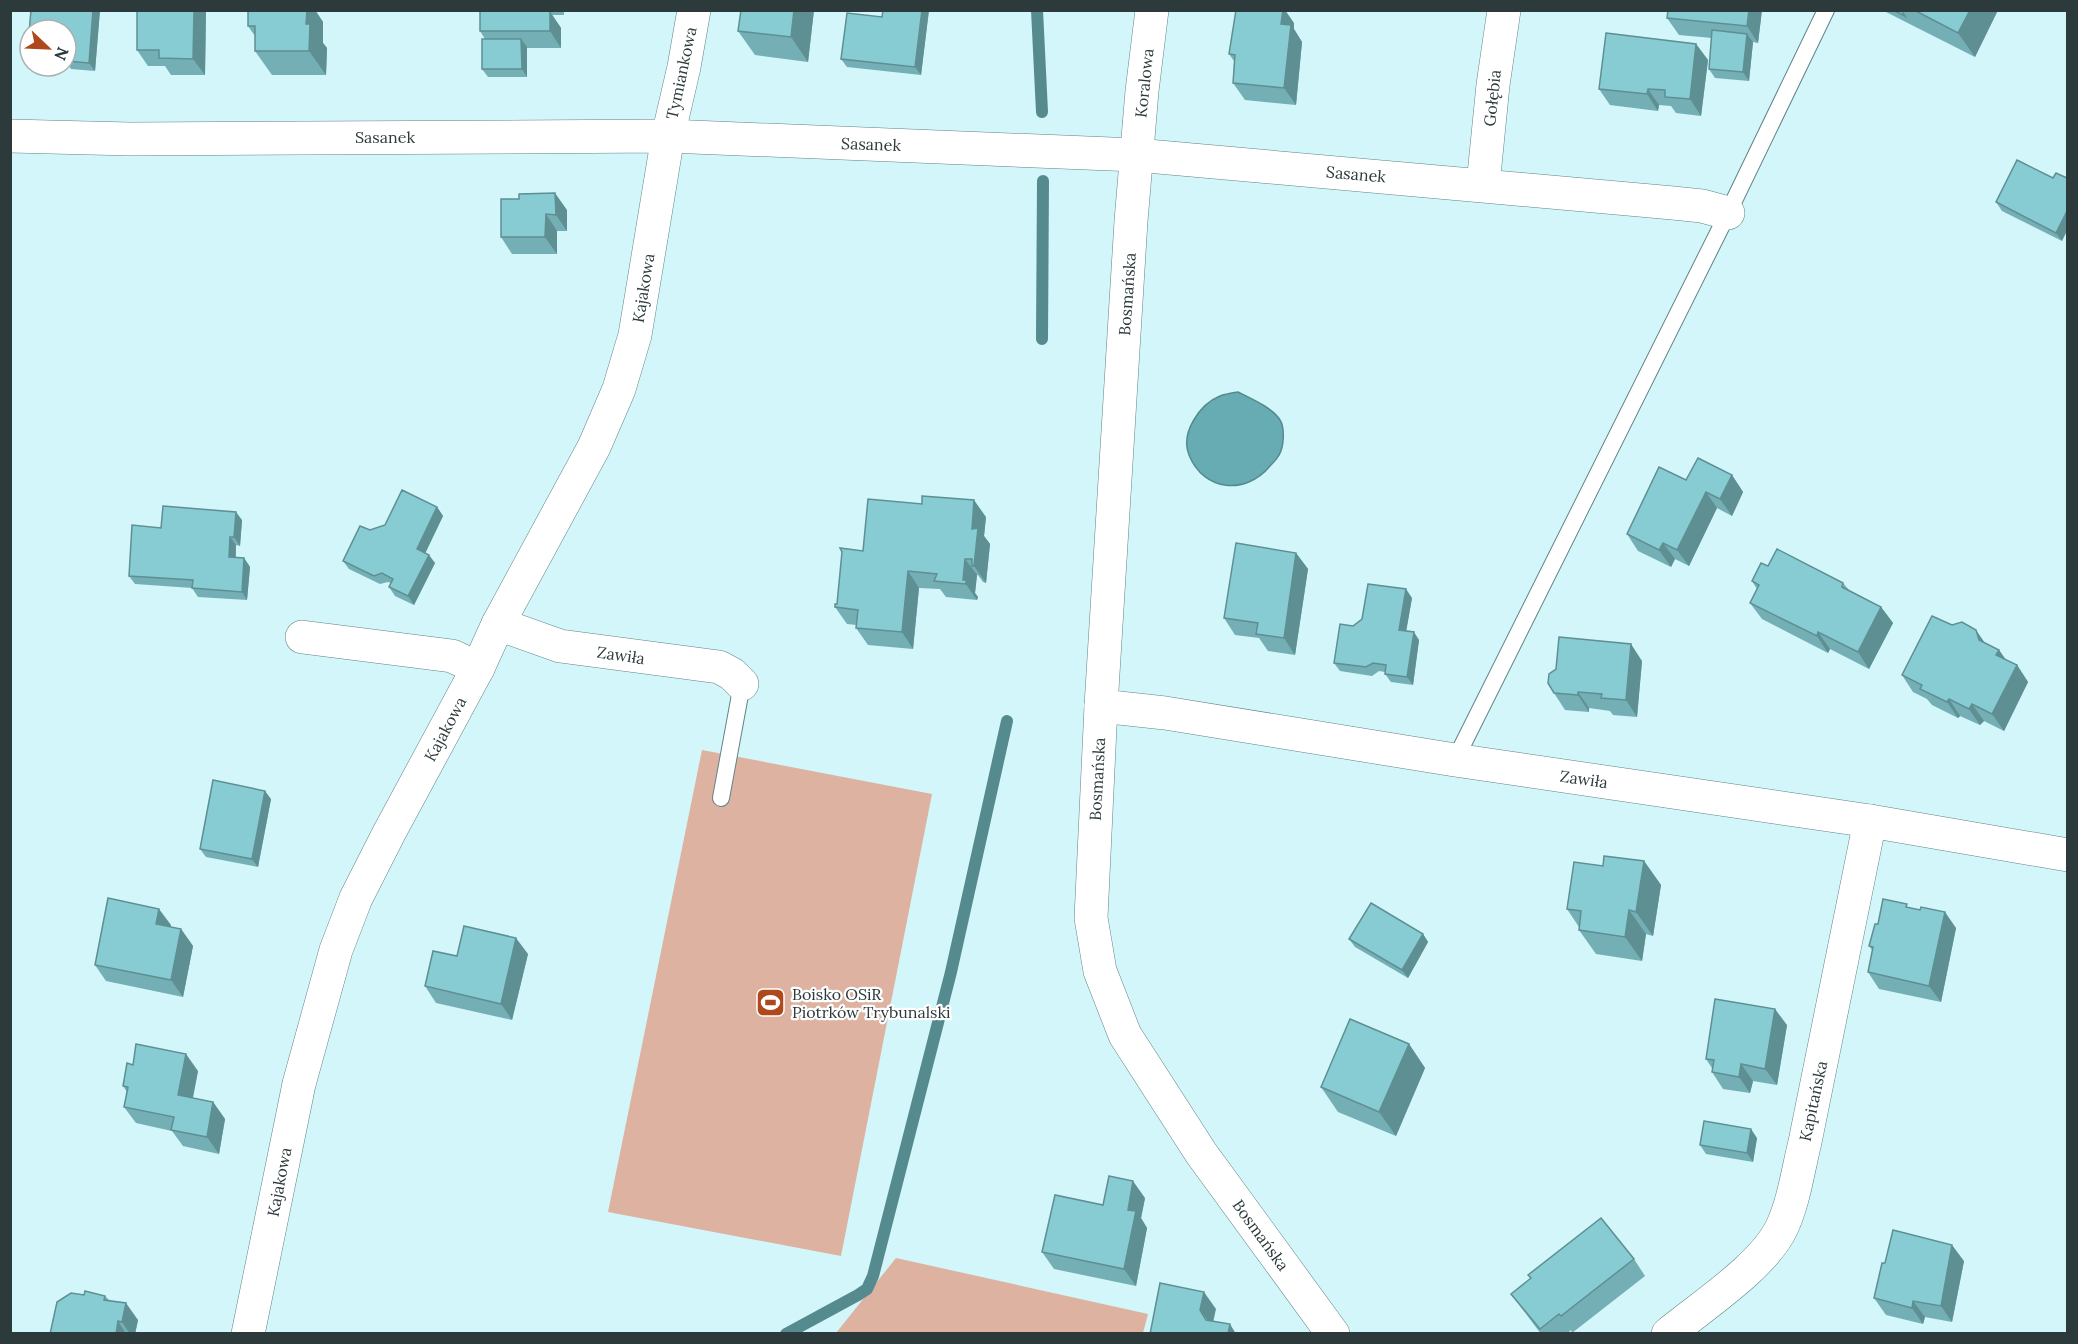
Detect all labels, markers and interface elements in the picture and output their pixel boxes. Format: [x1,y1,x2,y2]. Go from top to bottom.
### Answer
north arrow [18,18,78,78]
street label: Tymiankowa [661,25,701,121]
text: N [50,44,73,63]
street label: Koralowa [1130,47,1158,119]
street label: Gołębia [1479,69,1505,127]
street label: Sasanek [355,127,415,147]
street label: Sasanek [841,133,902,155]
street label: Sasanek [1325,161,1387,187]
street label: Kajakowa [628,252,658,324]
street label: Bosmańska [1114,252,1140,336]
street label: Zawiła [596,642,646,668]
street label: Kajakowa [420,693,470,765]
street label: Bosmańska [1085,737,1109,821]
street label: Zawiła [1559,766,1609,792]
place label: Boisko OSiR Piotrków Trybunalski [792,984,951,1022]
sports icon: Boisko OSiR Piotrków Trybunalski [755,987,787,1019]
street label: Kapitańska [1795,1059,1831,1143]
street label: Kajakowa [262,1146,296,1218]
street label: Bosmańska [1228,1195,1294,1275]

